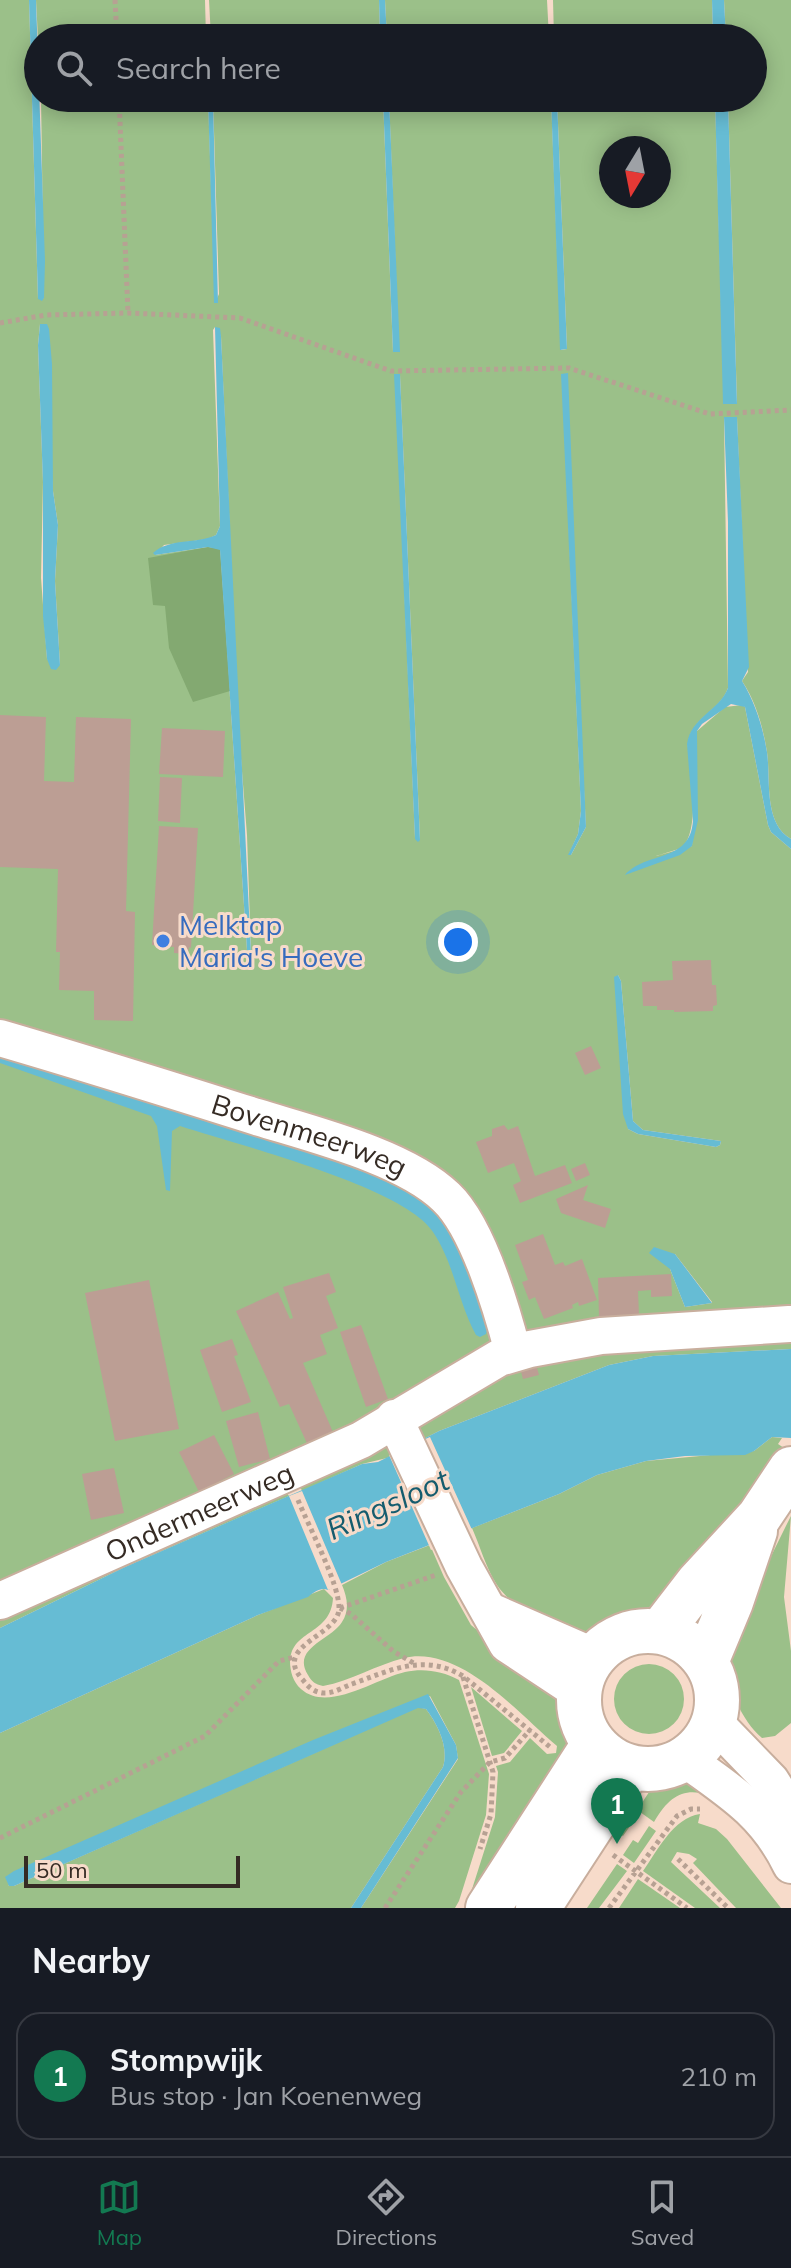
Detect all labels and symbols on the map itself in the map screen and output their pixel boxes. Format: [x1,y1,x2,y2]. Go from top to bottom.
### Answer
north arrow [599,136,671,208]
place label: Melktap Maria's Hoeve [179,907,363,974]
your location [438,922,478,962]
marker: Melktap Maria's Hoeve [154,932,172,950]
street label: Bovenmeerweg [207,1086,413,1184]
street label: Ondermeerweg [99,1455,299,1569]
water label: Ringsloot [320,1460,456,1548]
pin: 1 [591,1778,643,1844]
scale bar [24,1852,240,1888]

